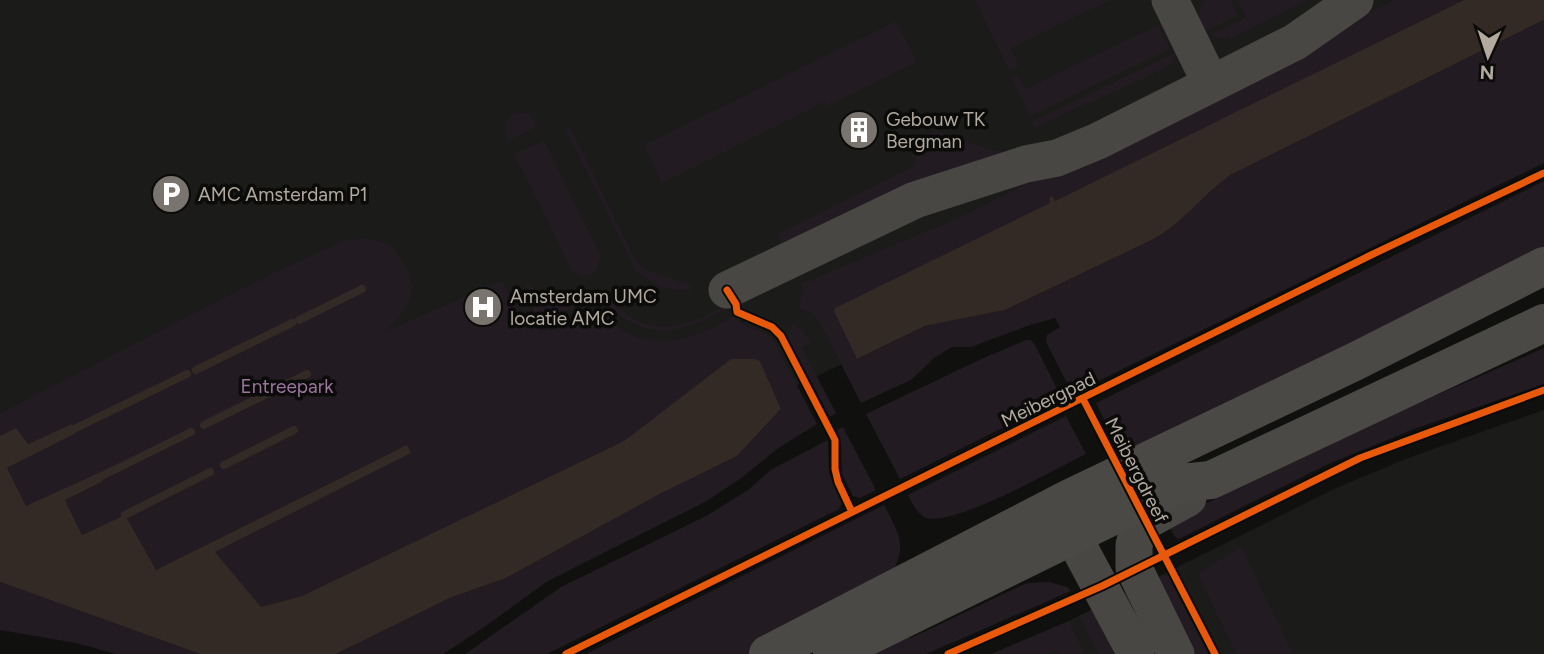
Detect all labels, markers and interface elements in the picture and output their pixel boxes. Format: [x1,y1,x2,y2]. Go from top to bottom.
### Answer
north arrow [1453,21,1523,91]
text: N [1479,61,1495,84]
place label: Gebouw TK Bergman [886,108,986,153]
building icon: Gebouw TK Bergman [838,109,880,151]
parking icon: AMC Amsterdam P1 [150,173,192,215]
place label: AMC Amsterdam P1 [198,183,368,206]
place label: Amsterdam UMC locatie AMC [510,285,657,330]
hospital icon: Amsterdam UMC locatie AMC [462,286,504,328]
street label: Meibergpad [997,367,1099,432]
park label: Entreepark [241,375,334,398]
street label: Meibergdreef [1100,414,1173,527]

